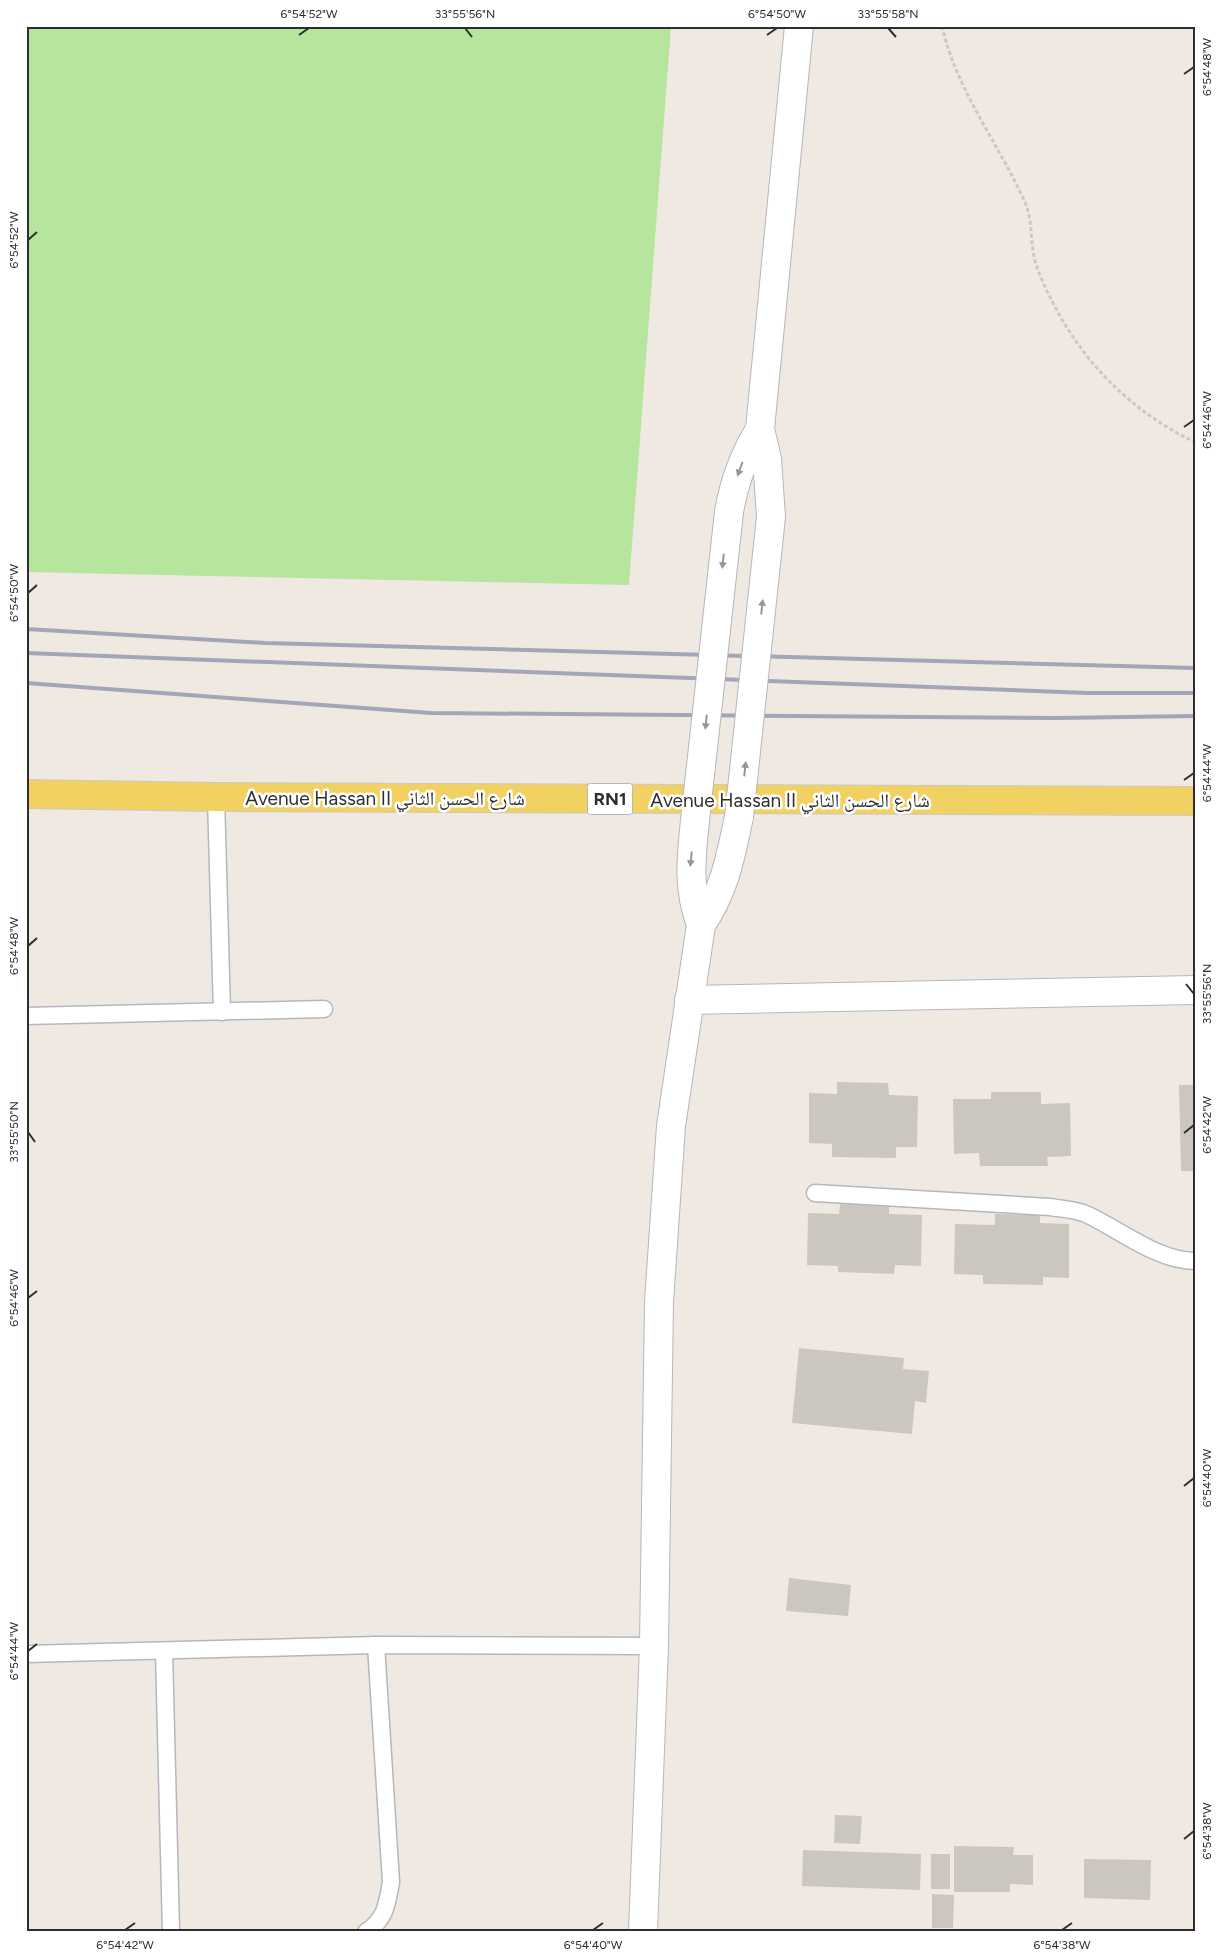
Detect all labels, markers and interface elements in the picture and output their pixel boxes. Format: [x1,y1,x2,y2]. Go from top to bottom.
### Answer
text: 6°54'52"W [281,7,338,21]
text: 33°55'56"N [435,7,495,21]
text: 6°54'50"W [748,7,806,21]
text: 33°55'58"N [857,7,919,21]
text: 6°54'48"W [1200,37,1214,96]
text: 6°54'52"W [7,211,21,268]
text: 6°54'46"W [1200,391,1214,449]
one-way arrow [736,462,744,477]
one-way arrow [719,553,727,569]
text: 6°54'50"W [7,564,21,622]
one-way arrow [758,599,766,615]
one-way arrow [702,714,710,730]
text: 6°54'44"W [1200,743,1214,802]
one-way arrow [741,761,749,777]
road number: RN1 [588,784,632,814]
street label: Avenue Hassan II شارع الحسن الثاني [245,787,525,813]
street label: Avenue Hassan II شارع الحسن الثاني [650,789,930,815]
one-way arrow [687,852,695,868]
text: 6°54'48"W [7,916,21,975]
text: 33°55'56"N [1200,964,1214,1024]
text: 6°54'42"W [1200,1096,1214,1154]
text: 33°55'50"N [7,1101,21,1163]
text: 6°54'46"W [7,1269,21,1327]
text: 6°54'40"W [1200,1448,1214,1507]
text: 6°54'44"W [7,1621,21,1680]
text: 6°54'38"W [1200,1802,1214,1860]
text: 6°54'42"W [96,1938,154,1952]
text: 6°54'40"W [564,1938,623,1952]
text: 6°54'38"W [1033,1938,1091,1952]

